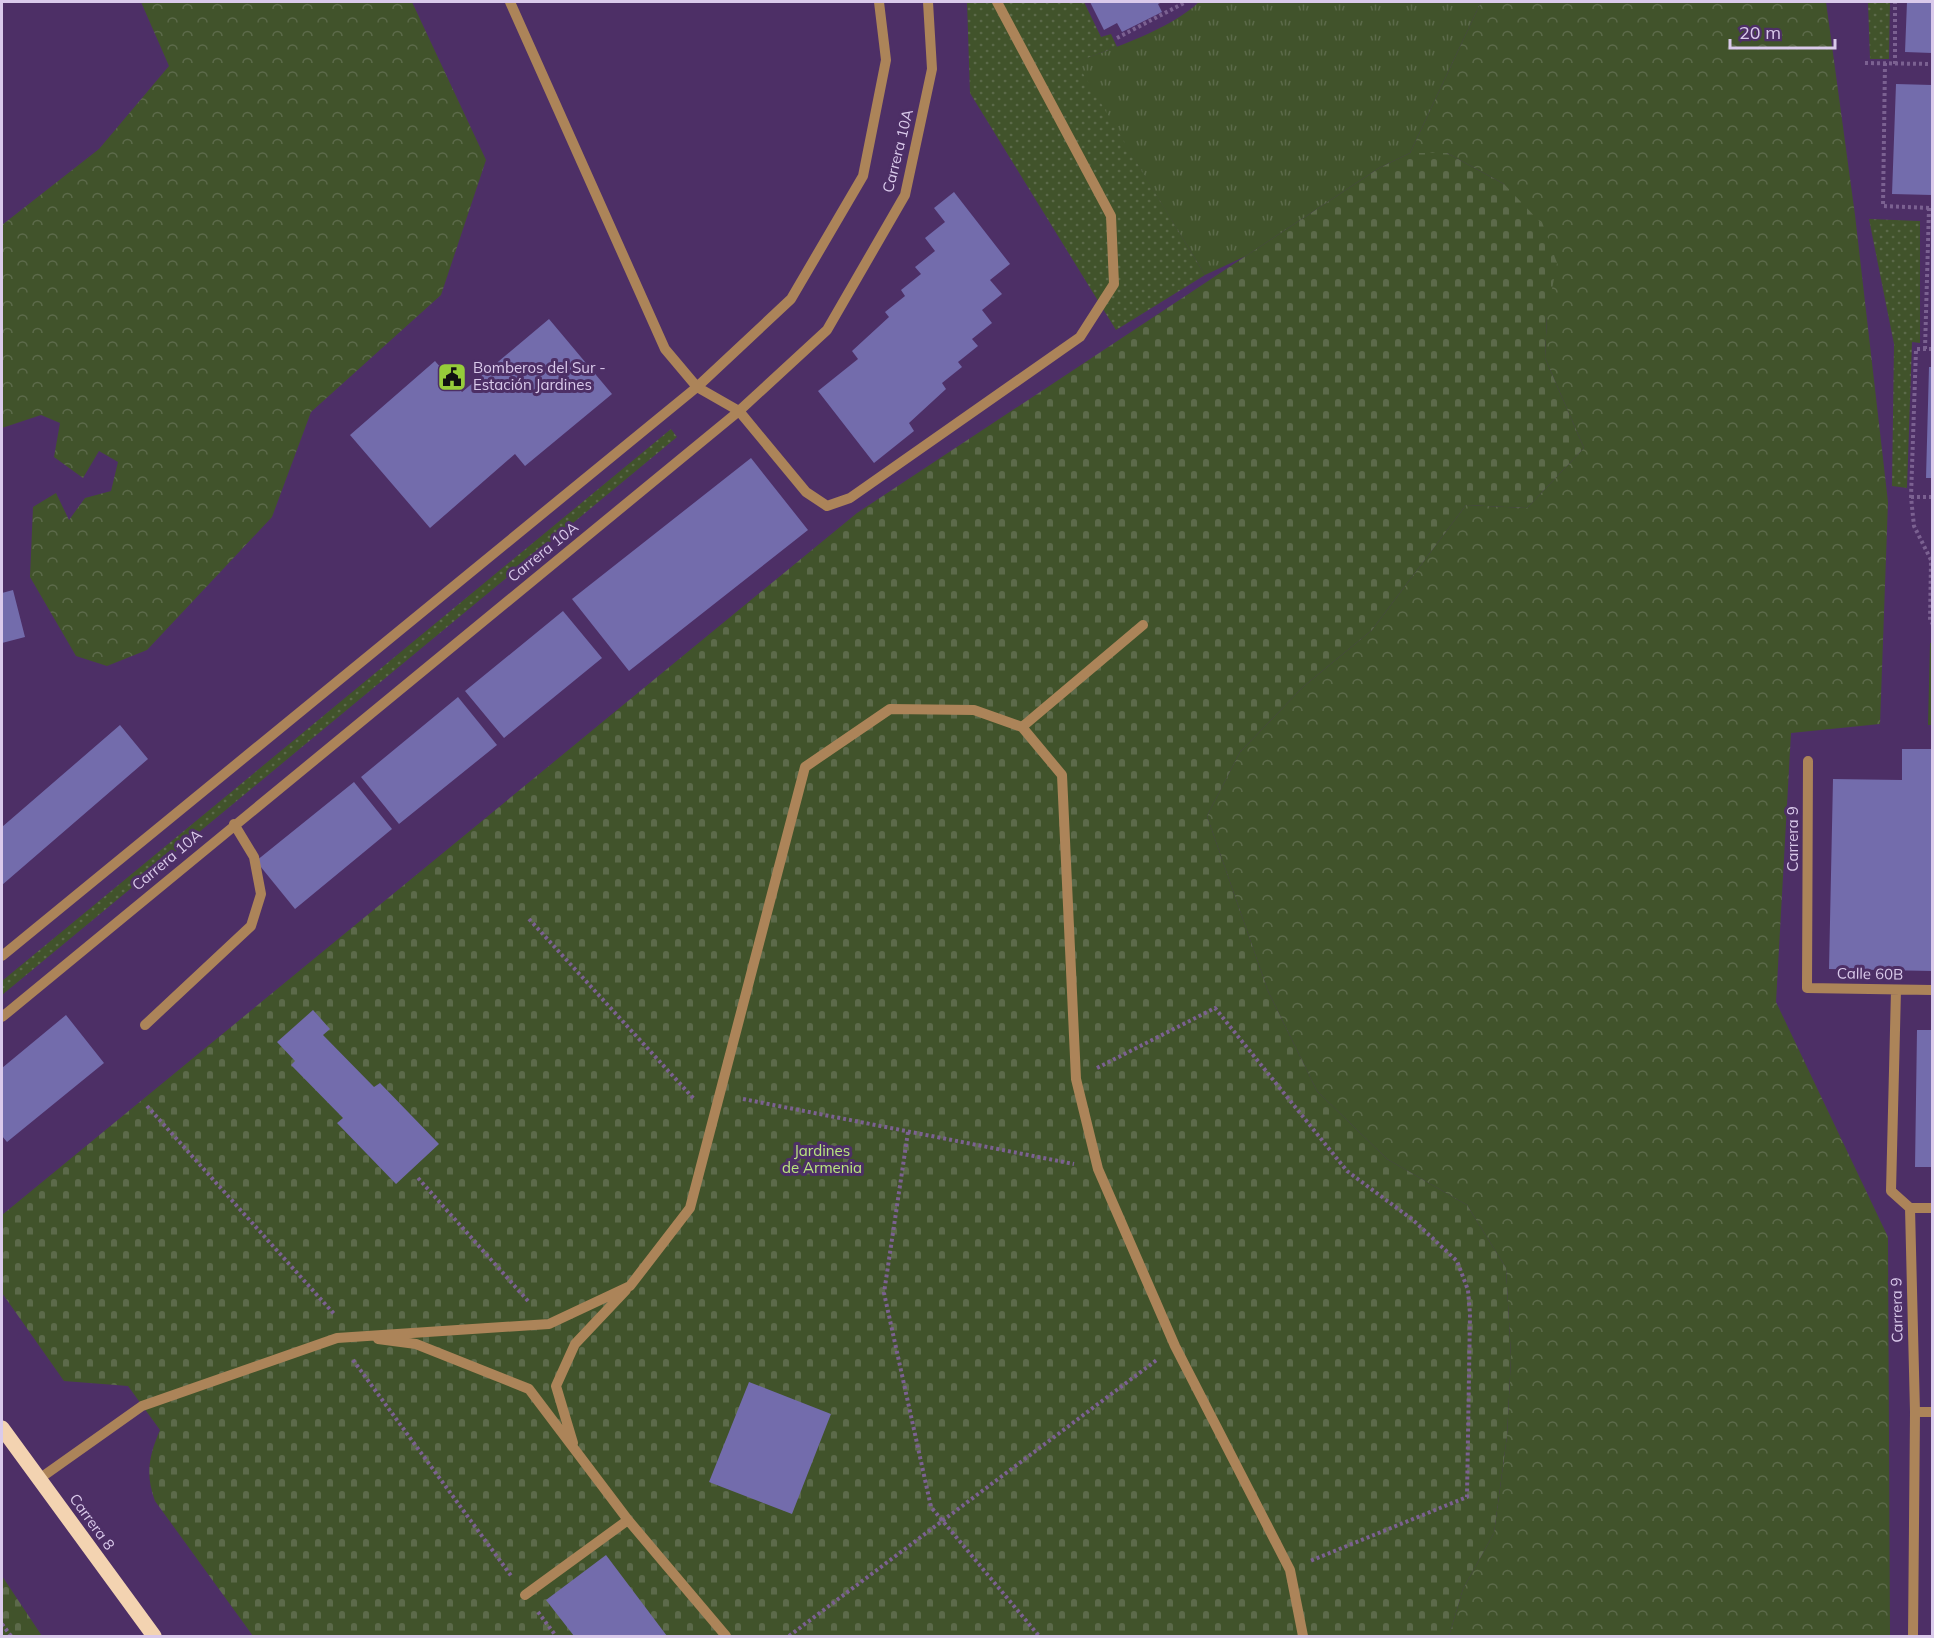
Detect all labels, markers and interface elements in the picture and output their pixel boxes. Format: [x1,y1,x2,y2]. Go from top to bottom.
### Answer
scale bar [1730,12,1835,50]
text: 20 m [1739,21,1781,44]
street label: Carrera 10A [878,107,917,195]
place label: Bomberos del Sur - Estación Jardines [473,358,606,394]
public building icon: Bomberos del Sur - Estación Jardines [436,361,468,393]
street label: Carrera 10A [504,517,582,586]
street label: Carrera 9 [1783,806,1802,872]
street label: Carrera 10A [128,825,205,894]
street label: Calle 60B [1837,963,1903,984]
park label: Jardines de Armenia [782,1141,862,1177]
street label: Carrera 9 [1886,1277,1907,1343]
street label: Carrera 8 [66,1490,119,1554]

